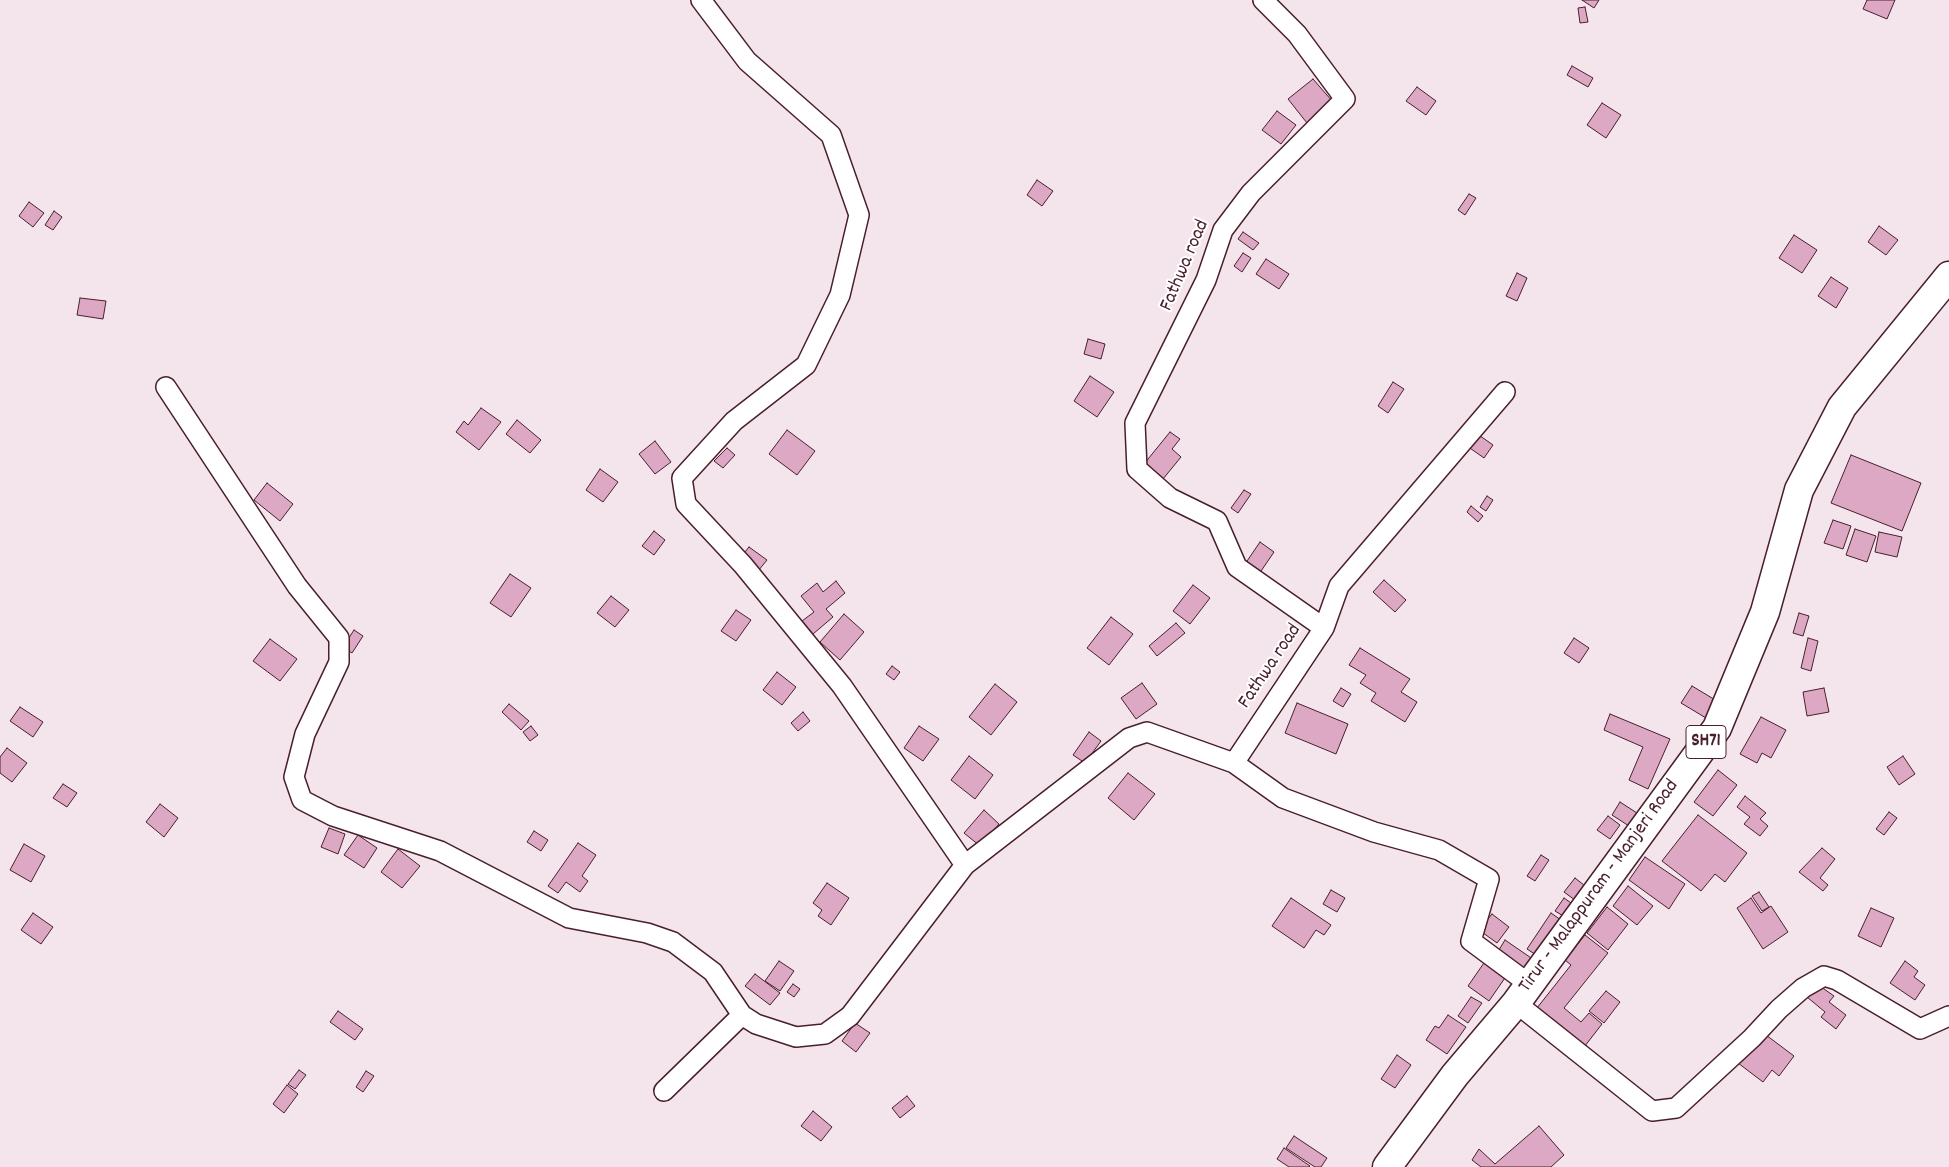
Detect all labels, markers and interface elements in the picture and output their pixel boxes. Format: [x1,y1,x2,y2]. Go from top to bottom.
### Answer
street label: Fathwa road [1156,217,1216,315]
street label: Fathwa road [1234,620,1308,714]
road number: SH71 [1686,726,1726,759]
street label: Tirur - Malappuram - Manjeri Road [1515,776,1685,998]

